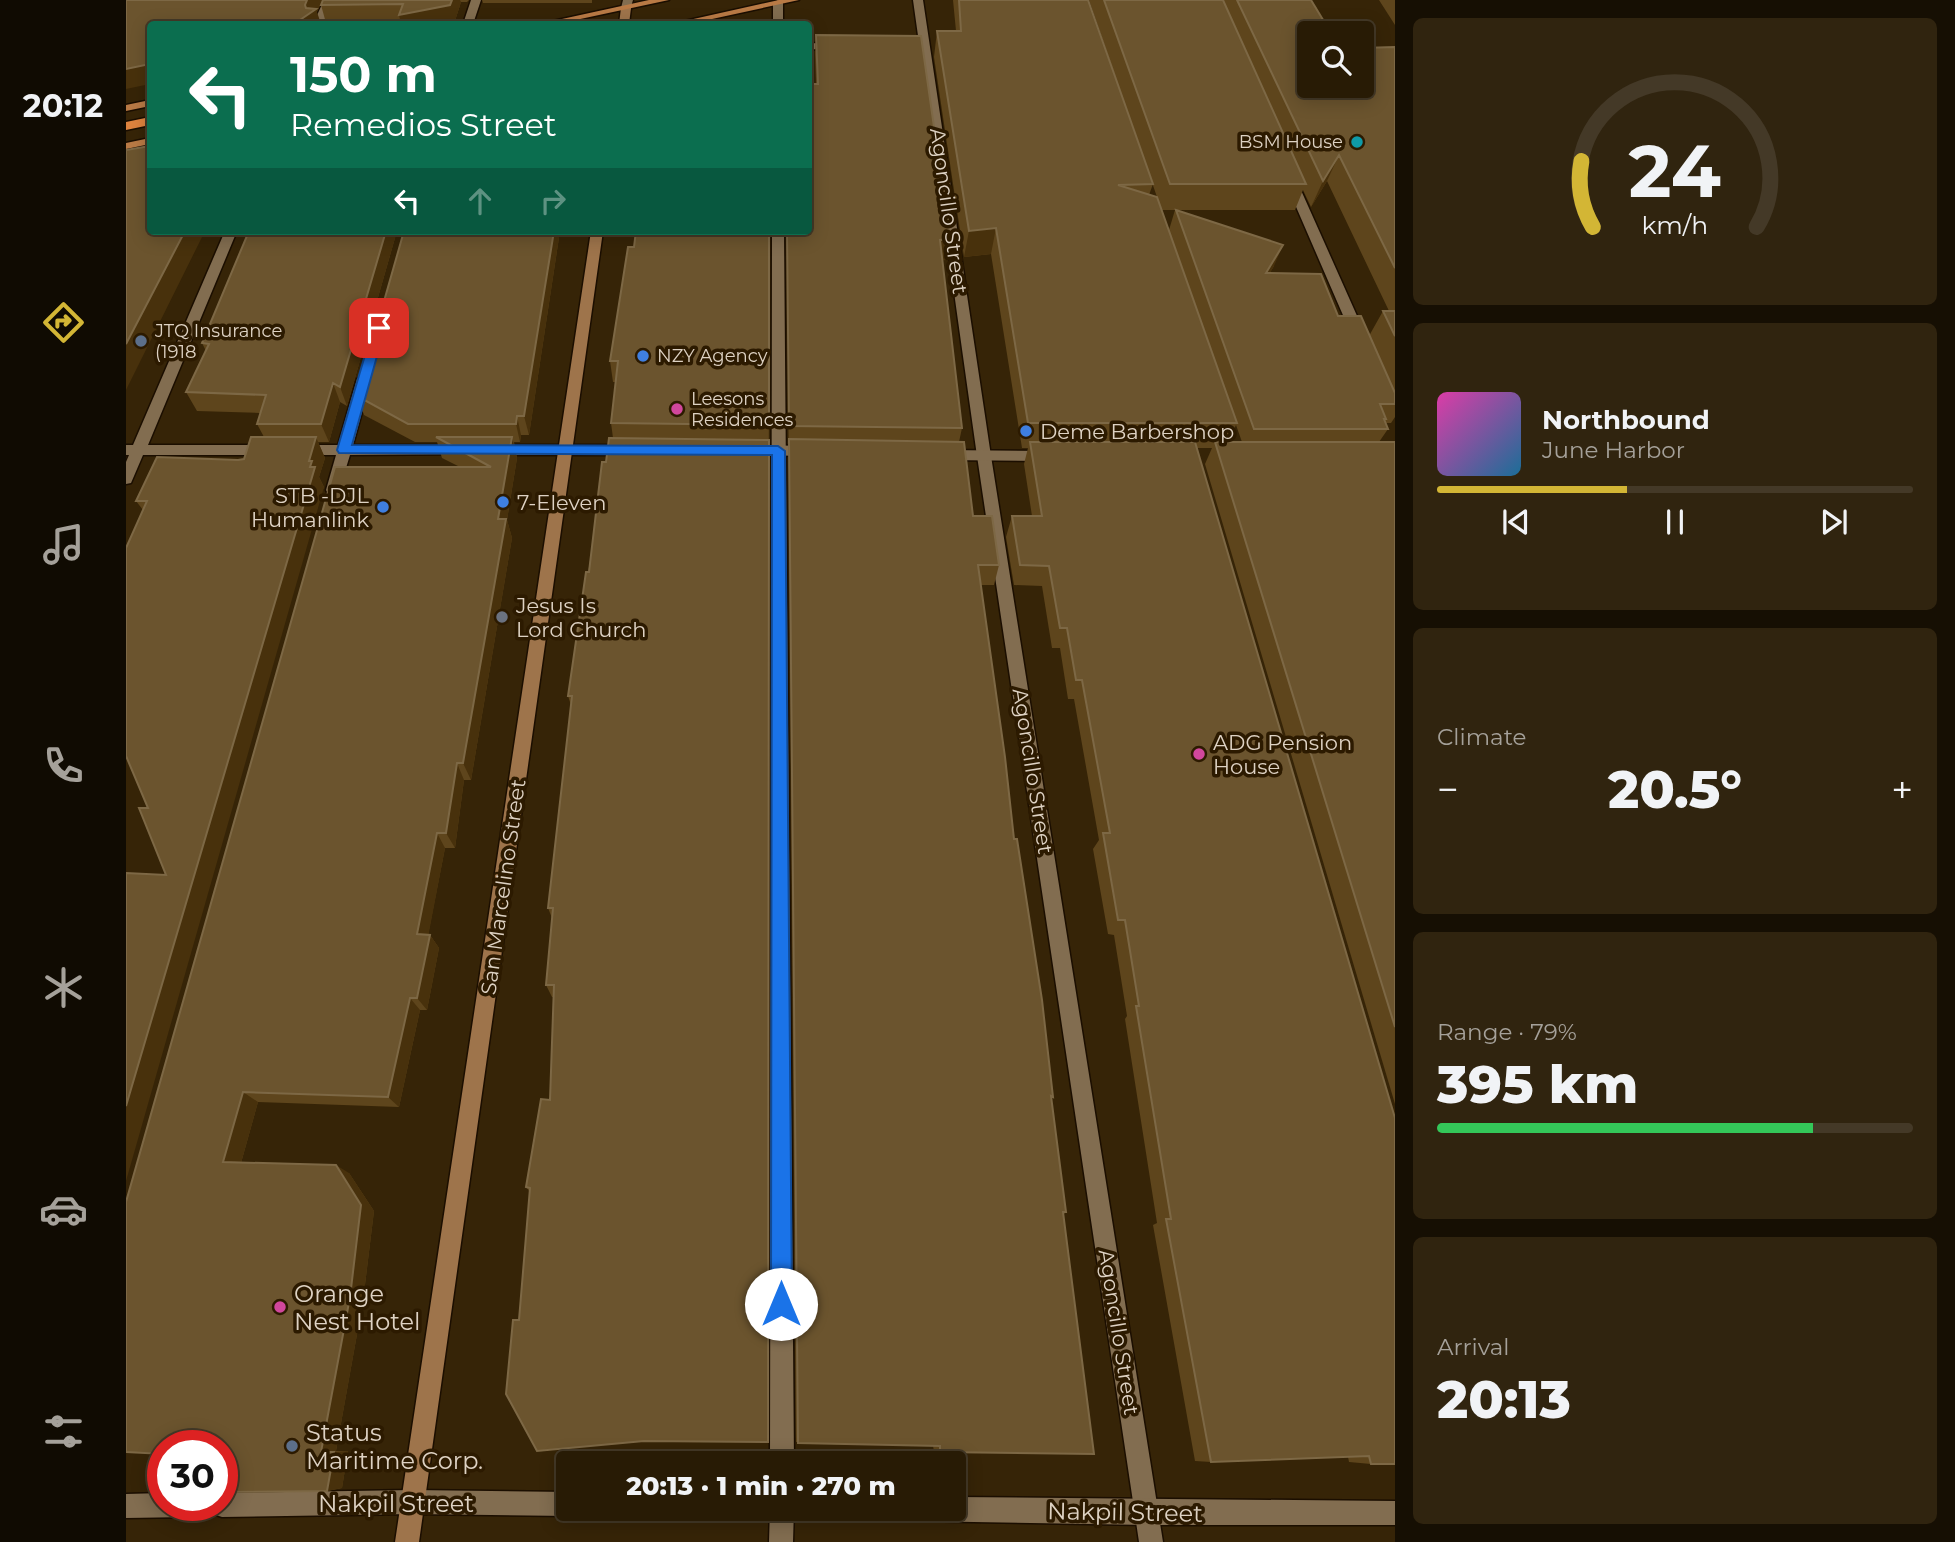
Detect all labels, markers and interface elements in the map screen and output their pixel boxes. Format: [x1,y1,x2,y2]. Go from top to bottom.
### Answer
map controls [1297,21,1374,98]
button: search [1297,21,1374,98]
text: 150 m [290,45,437,104]
icon: left [175,49,266,140]
text: 20:12 [23,86,103,125]
text: Remedios Street [290,105,557,144]
street label: Agoncillo Street [925,126,973,296]
text: 24 [1629,128,1721,216]
place label: BSM House [1239,131,1343,153]
marker: BSM House [1349,134,1365,150]
icon: left [388,182,426,220]
icon: ahead [461,182,499,220]
icon: right [534,182,572,220]
text: km/h [1642,210,1708,240]
icon: directions [39,298,88,347]
pin [349,298,409,358]
icon: arrive [360,309,398,347]
place label: JTQ Insurance (1918 [154,320,282,363]
marker: JTQ Insurance (1918 [133,333,149,349]
place label: NZY Agency [657,345,768,367]
marker: NZY Agency [635,348,651,364]
place label: Leesons Residences [691,388,794,431]
marker: Leesons Residences [669,401,685,417]
text: Northbound [1542,404,1710,436]
place label: Deme Barbershop [1040,419,1234,444]
marker: Deme Barbershop [1018,423,1034,439]
text: June Harbor [1542,436,1685,464]
place label: STB -DJL Humanlink [251,483,370,532]
place label: 7-Eleven [517,490,606,515]
marker: 7-Eleven [495,494,511,510]
marker: STB -DJL Humanlink [375,499,391,515]
icon: previous [1497,503,1535,541]
icon: pause [1656,503,1694,541]
icon: next [1815,503,1853,541]
icon: music [39,520,88,569]
place label: Jesus Is Lord Church [515,593,646,642]
marker: Jesus Is Lord Church [494,609,510,625]
street label: Agoncillo Street [1008,686,1058,856]
text: Climate [1437,723,1526,751]
place label: ADG Pension House [1213,730,1352,779]
icon: phone [39,741,88,790]
marker: ADG Pension House [1191,746,1207,762]
text: 20.5° [1608,758,1742,821]
text: − [1437,766,1459,813]
text: + [1891,766,1913,813]
street label: San Marcelino Street [475,778,531,996]
icon: climate [39,963,88,1012]
text: Range · 79% [1437,1018,1577,1046]
text: 395 km [1437,1053,1638,1116]
icon: car [39,1185,88,1234]
street label: Agoncillo Street [1094,1247,1144,1417]
position arrow [744,1267,818,1341]
place label: Orange Nest Hotel [294,1279,421,1336]
marker: Orange Nest Hotel [272,1299,288,1315]
text: Arrival [1437,1333,1510,1361]
text: 20:13 [1437,1368,1571,1431]
icon: filters [39,1407,88,1456]
place label: Status Maritime Corp. [306,1418,483,1475]
speed limit sign: 30 [147,1430,238,1521]
marker: Status Maritime Corp. [284,1438,300,1454]
text: 20:13 · 1 min · 270 m [626,1470,896,1502]
street label: Nakpil Street [318,1489,474,1518]
street label: Nakpil Street [1047,1496,1203,1528]

